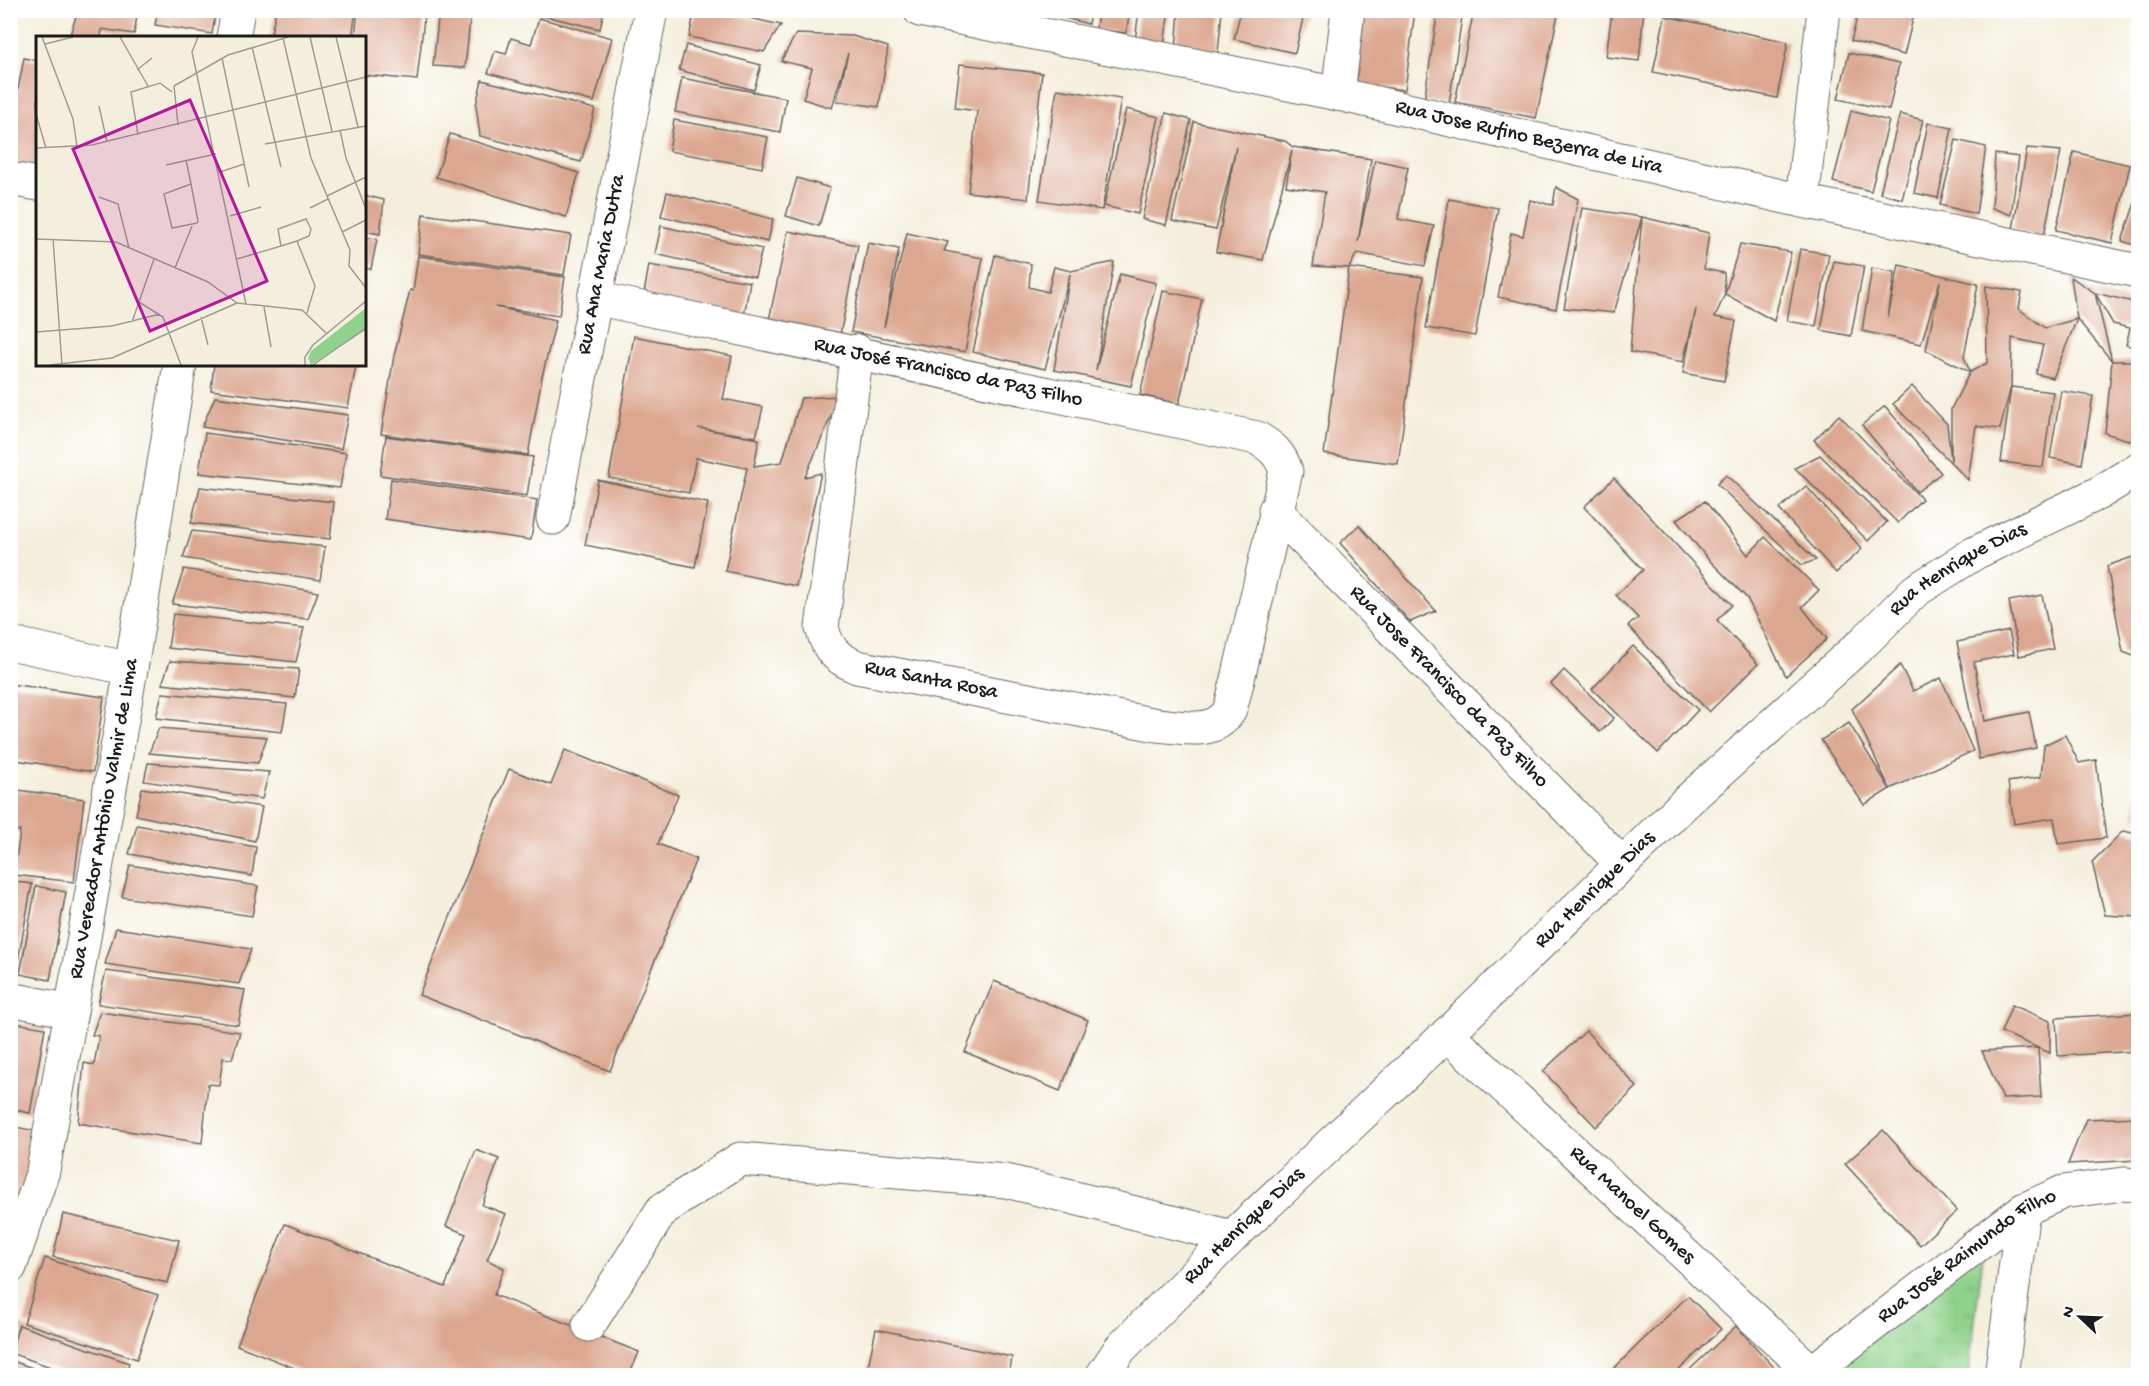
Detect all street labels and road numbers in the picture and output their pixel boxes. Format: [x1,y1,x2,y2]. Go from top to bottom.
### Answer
street label: Rua Jose Rufino Bezerra de Lira [1393,95,1666,181]
street label: Rua Ana Maria Dutra [572,171,632,357]
street label: Rua José Francisco da Paz Filho [812,332,1085,413]
street label: Rua Henrique Dias [1884,517,2032,622]
street label: Rua Jose Francisco da Paz Filho [1344,580,1554,794]
street label: Rua Vereador Antônio Valmir de Lima [64,656,145,981]
street label: Rua Santa Rosa [862,656,1001,706]
street label: Rua Henrique Dias [1530,825,1662,954]
street label: Rua Manoel Gomes [1564,1141,1701,1271]
street label: Rua Henrique Dias [1179,1162,1311,1290]
street label: Rua José Raimundo Filho [1873,1184,2061,1329]

